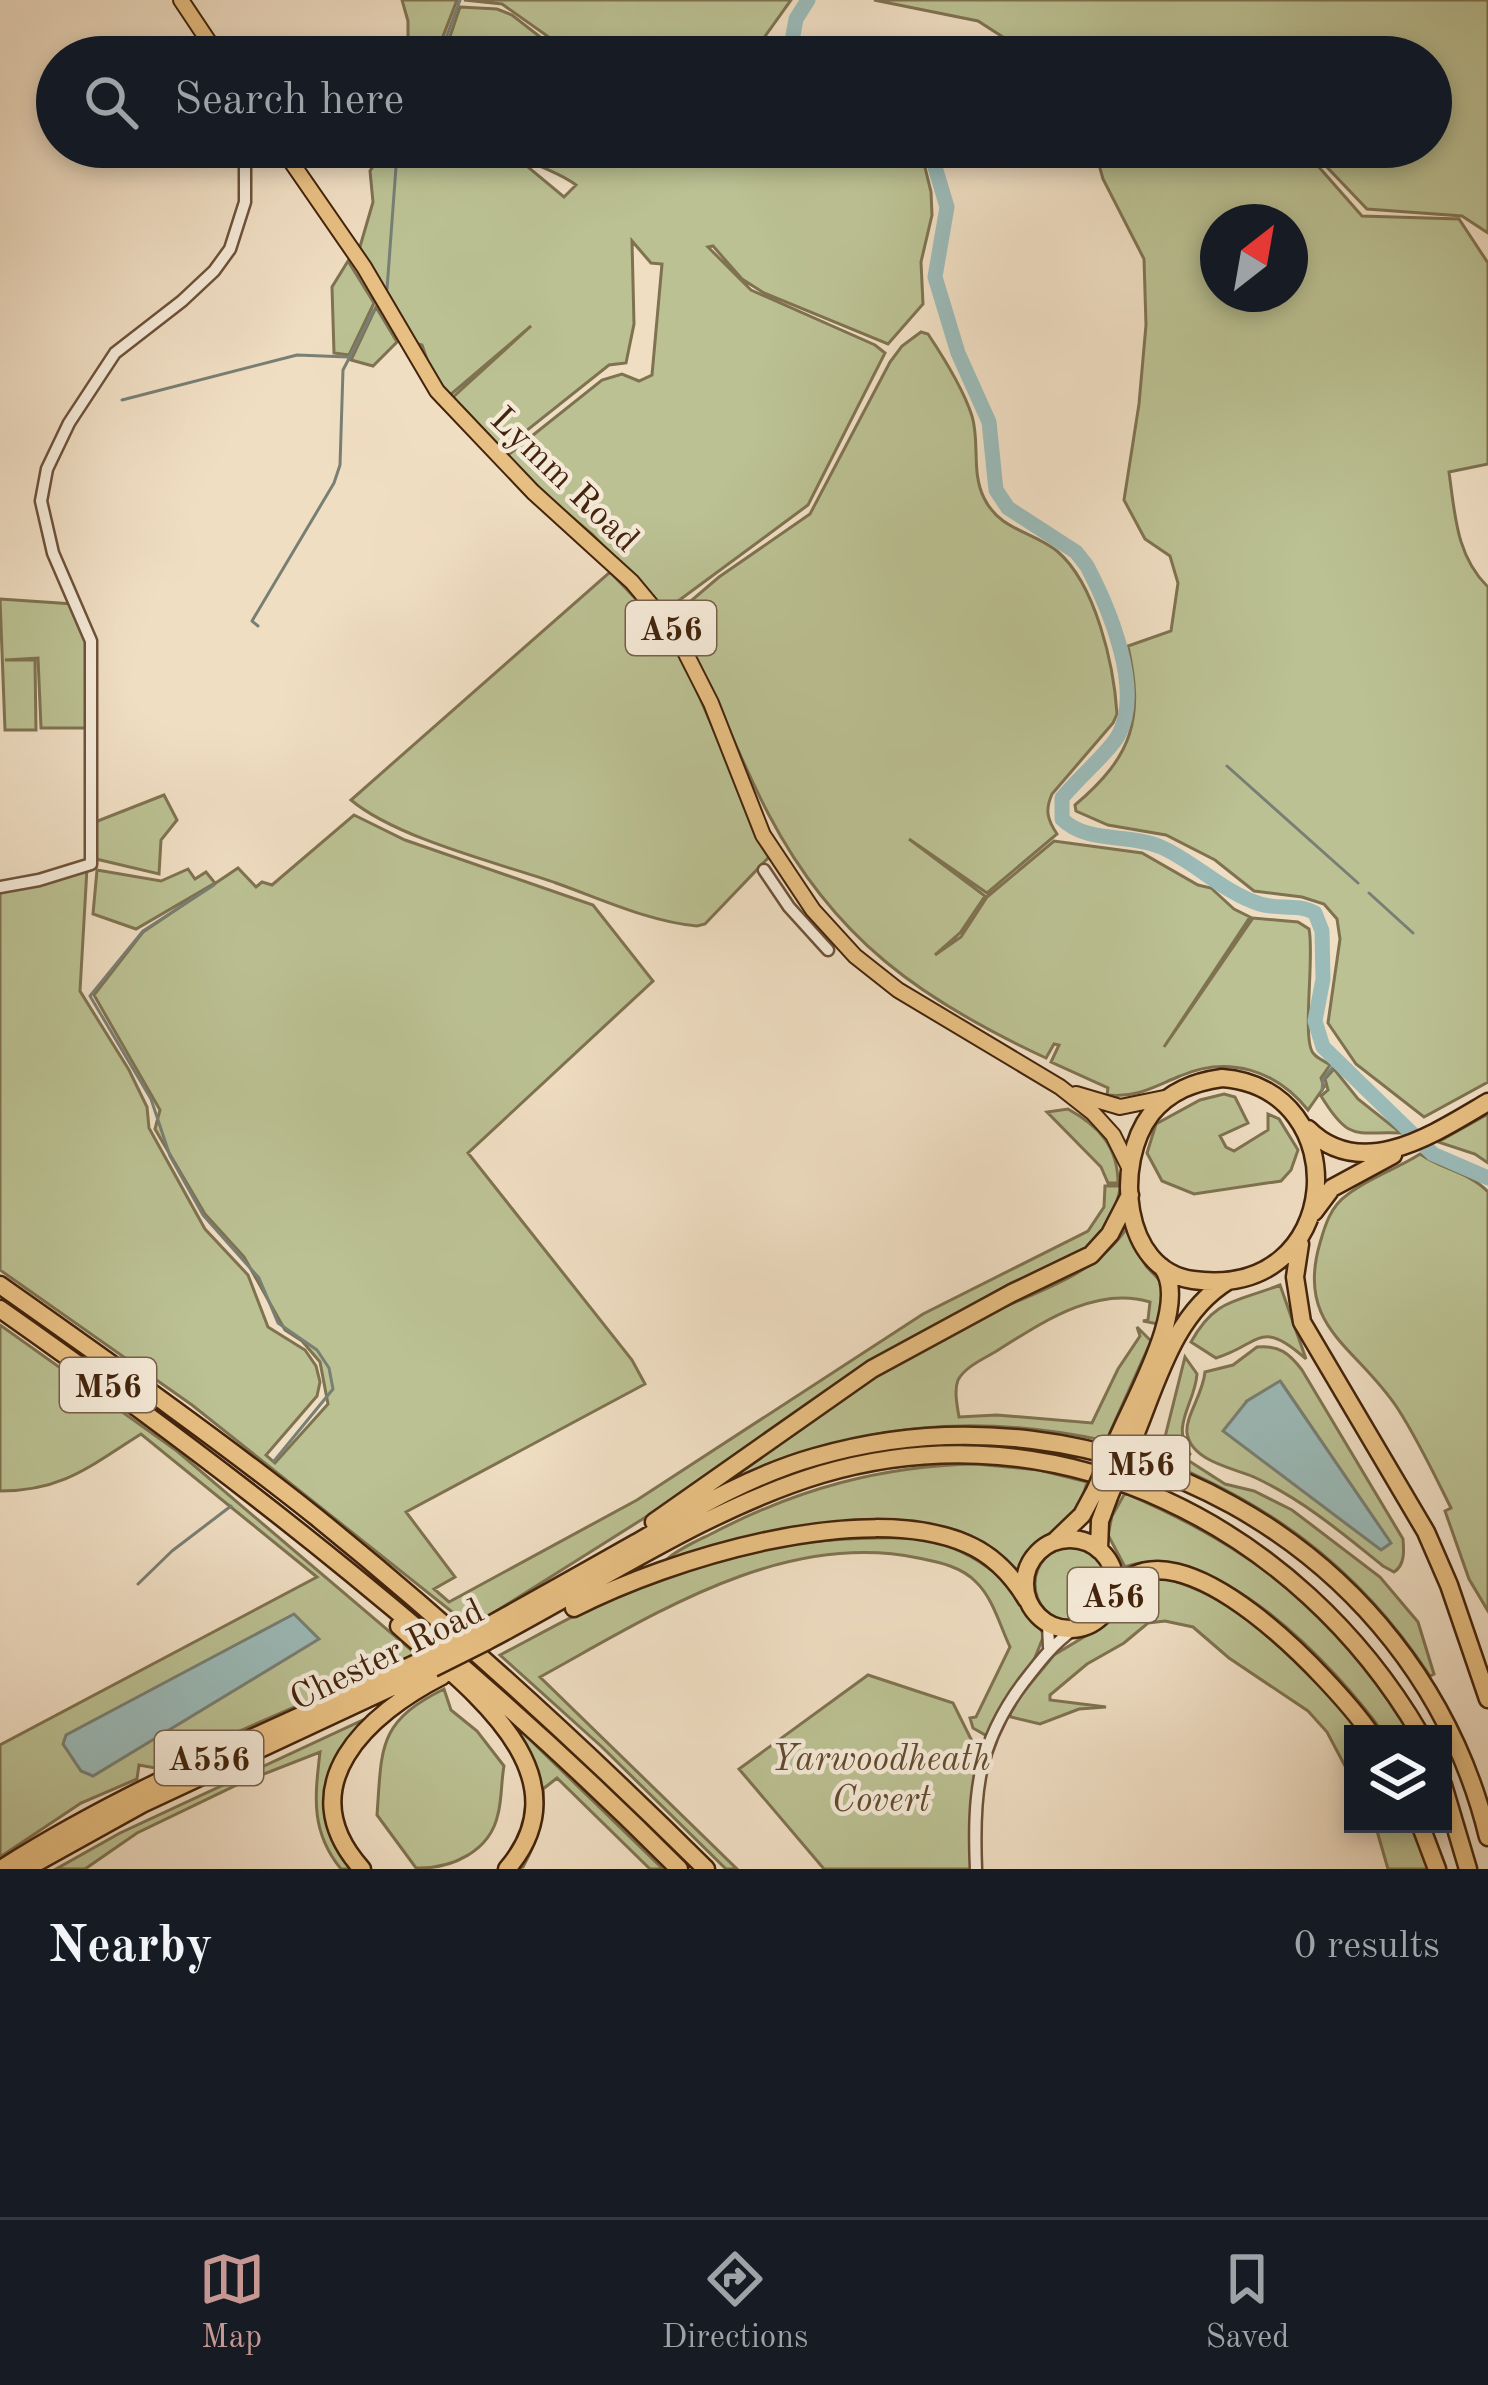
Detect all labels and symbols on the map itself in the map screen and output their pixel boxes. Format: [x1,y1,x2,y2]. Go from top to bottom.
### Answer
north arrow [1200,204,1308,312]
street label: Lymm Road [482,402,644,560]
road number: A56 [626,601,716,655]
road number: M56 [60,1358,156,1412]
road number: M56 [1093,1436,1189,1490]
road number: A56 [1068,1568,1158,1622]
street label: Chester Road [285,1594,490,1719]
road number: A556 [155,1731,263,1785]
park label: Yarwoodheath Covert [772,1743,990,1820]

